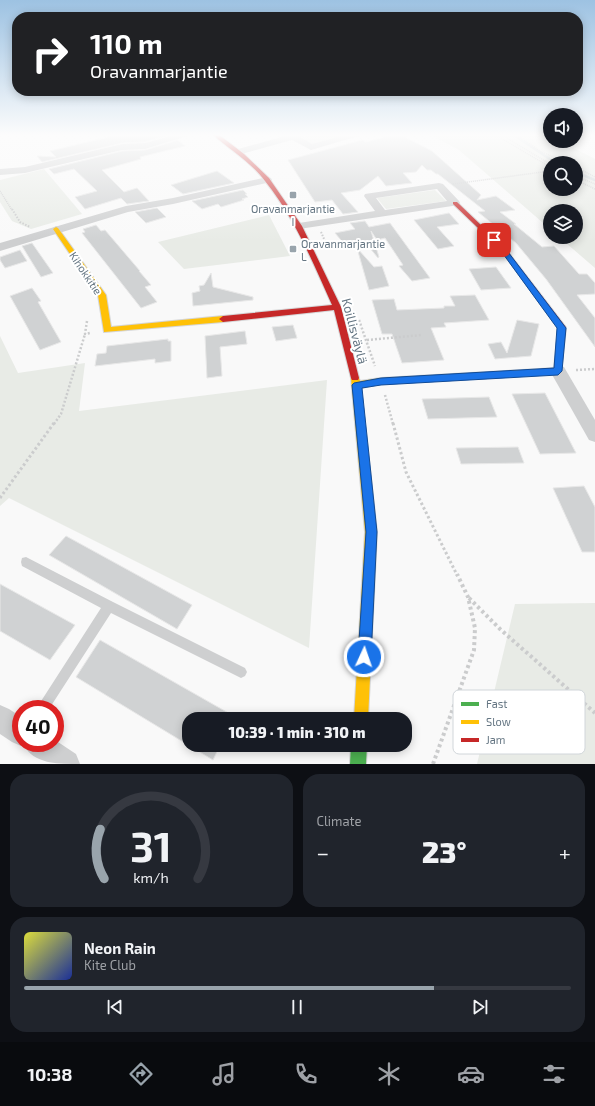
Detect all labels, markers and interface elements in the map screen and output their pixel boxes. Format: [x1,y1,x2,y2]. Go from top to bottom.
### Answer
text: 110 m [90,26,163,60]
icon: right [24,28,76,80]
text: Oravanmarjantie [90,60,228,82]
map controls [543,108,583,244]
button: sound [543,108,583,148]
button: search [543,156,583,196]
marker: Oravanmarjantie I [288,190,298,200]
place label: Oravanmarjantie I [251,202,335,228]
button: layers [543,204,583,244]
pin [477,223,511,257]
icon: arrive [483,229,505,251]
place label: Oravanmarjantie L [301,237,385,263]
marker: Oravanmarjantie L [288,244,298,254]
street label: Kihokkitie [67,249,105,297]
street label: Koillisväylä [339,296,371,366]
position arrow [343,636,385,678]
legend [453,690,585,754]
text: Fast [486,697,508,710]
speed limit sign: 40 [12,700,64,752]
text: Slow [486,715,511,728]
text: 10:39 · 1 min · 310 m [229,723,365,741]
text: Jam [486,733,505,746]
text: Climate [317,813,361,829]
text: 31 [130,819,172,869]
text: 23° [422,833,467,869]
text: − [317,839,329,865]
text: + [559,839,571,865]
text: km/h [134,868,169,885]
text: Neon Rain [84,939,156,957]
text: Kite Club [84,957,136,973]
icon: previous [104,996,126,1018]
icon: pause [286,996,308,1018]
icon: next [469,996,491,1018]
icon: directions [127,1060,155,1088]
icon: music [210,1060,238,1088]
icon: phone [292,1060,320,1088]
icon: climate [375,1060,403,1088]
icon: car [457,1060,485,1088]
icon: filters [540,1060,568,1088]
text: 10:38 [27,1063,72,1085]

